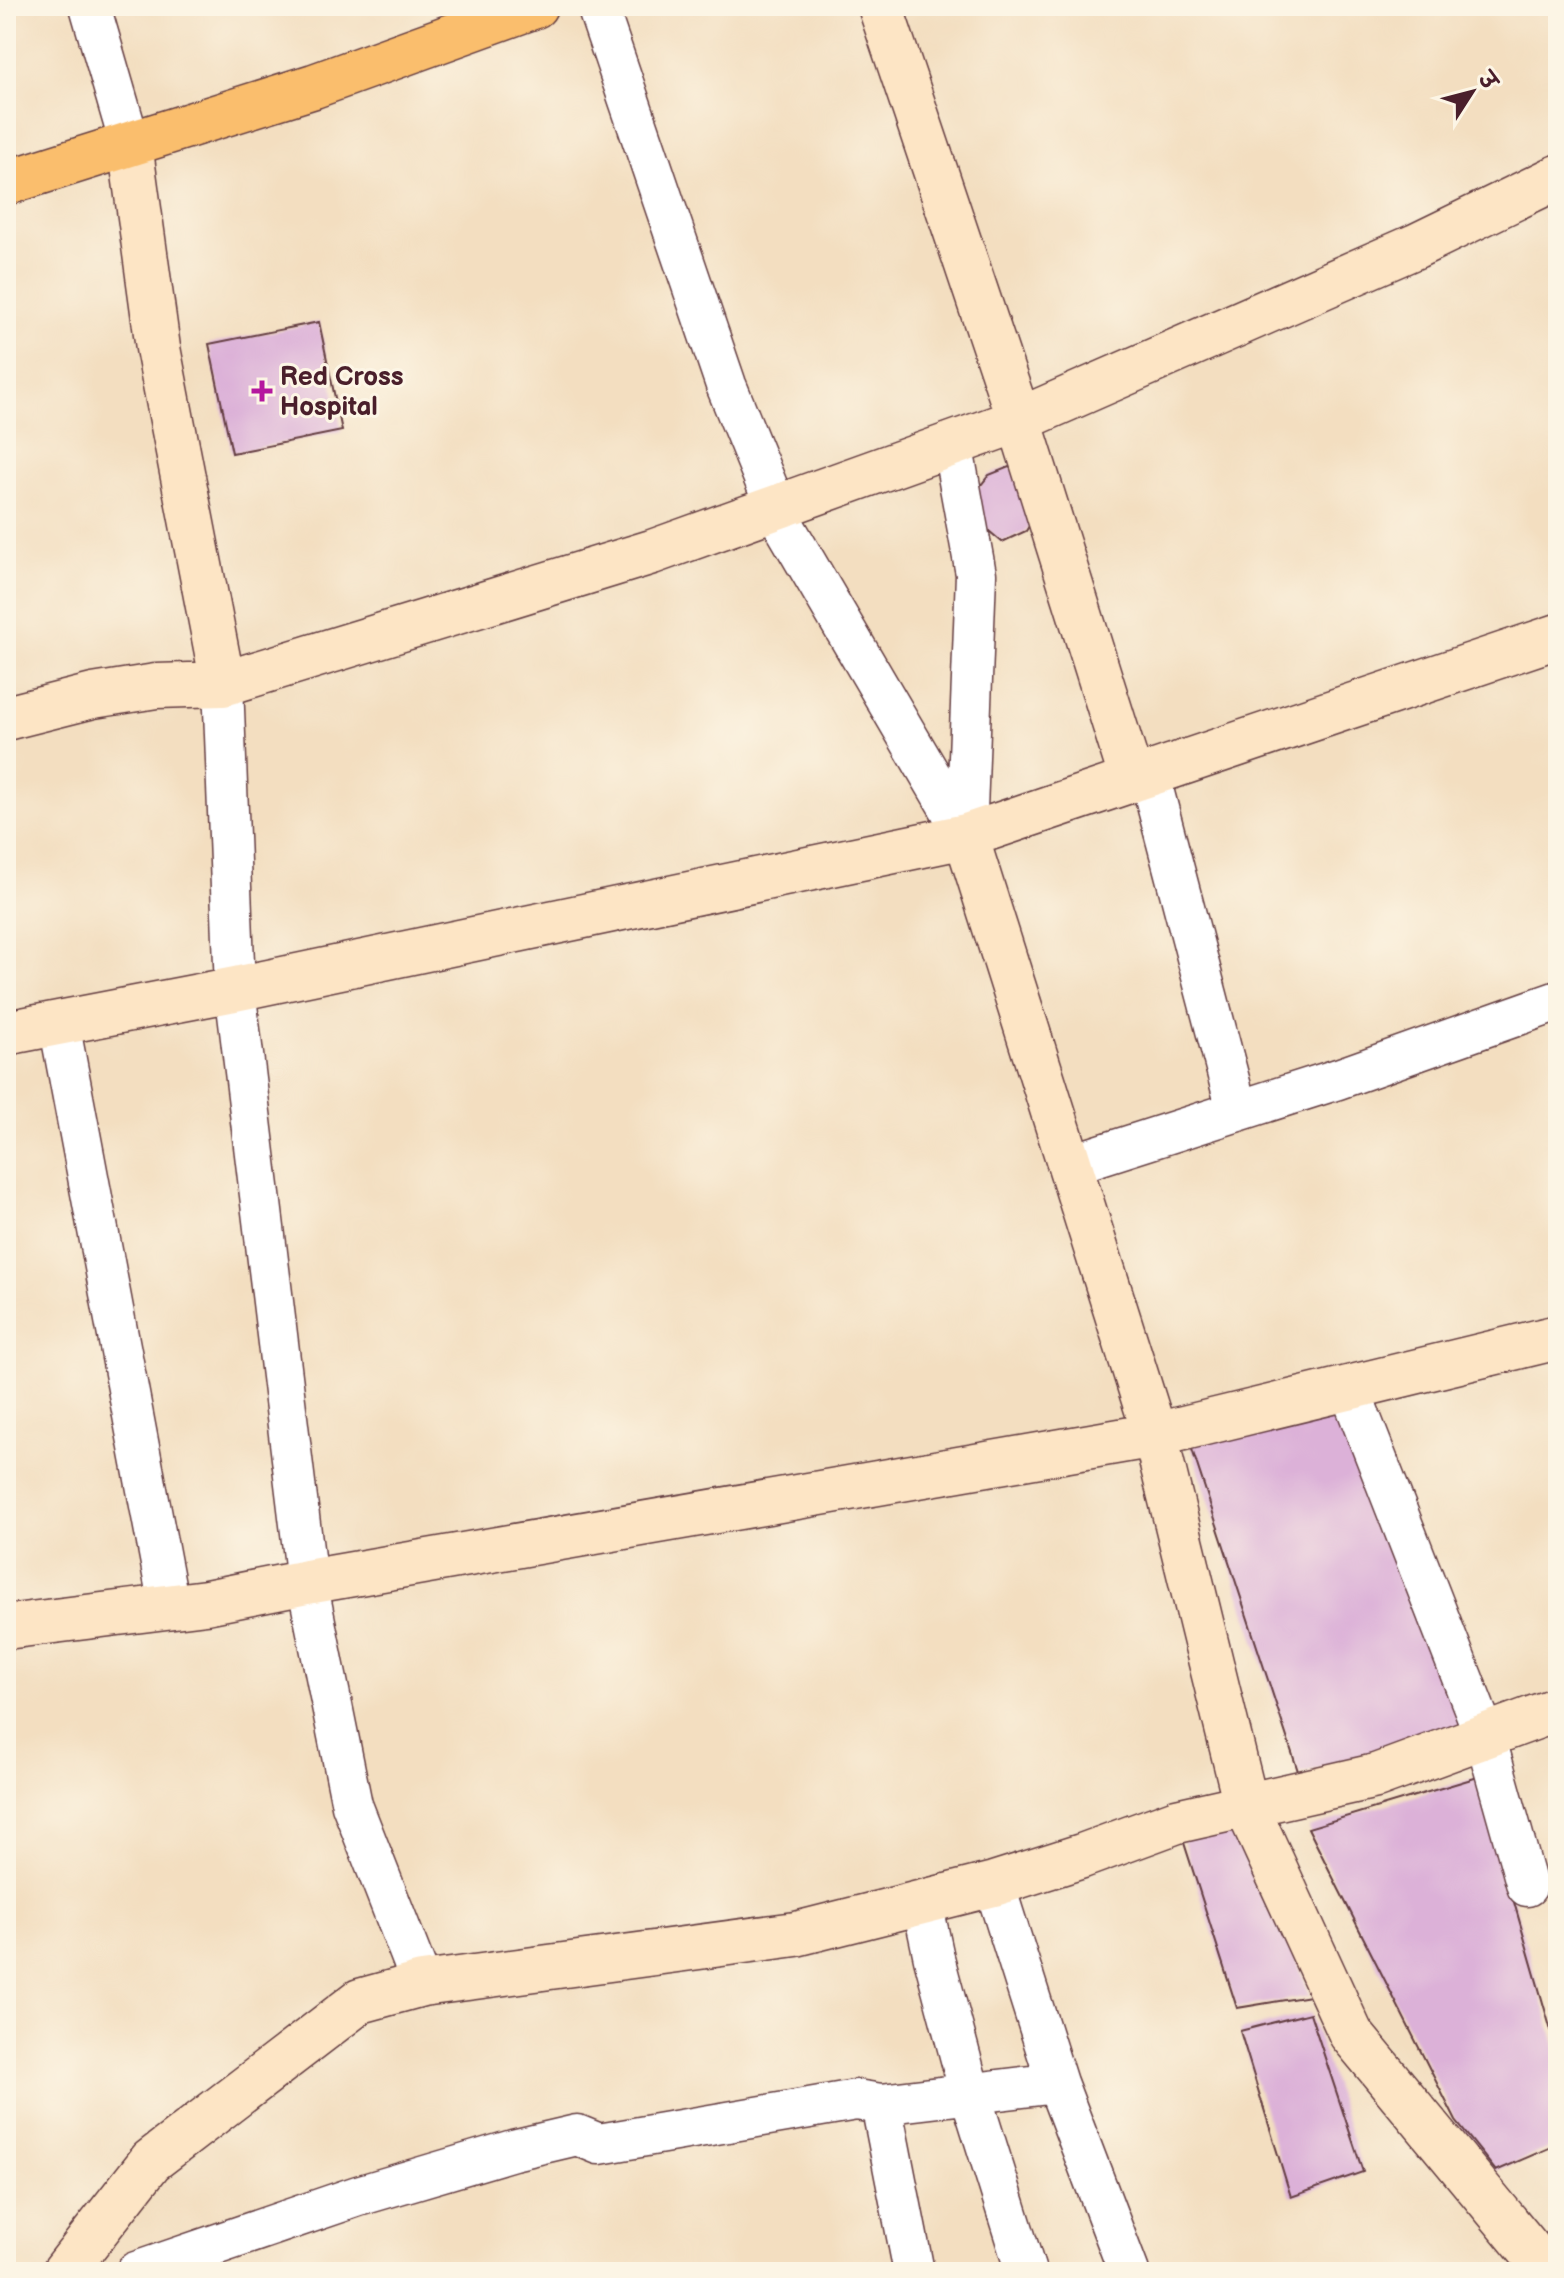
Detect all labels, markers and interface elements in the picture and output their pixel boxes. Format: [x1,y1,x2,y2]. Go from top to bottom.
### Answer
north arrow [1432,52,1512,132]
text: उ [1471,66,1504,97]
place label: Red Cross Hospital [280,362,404,423]
marker: Red Cross Hospital [251,380,273,402]

